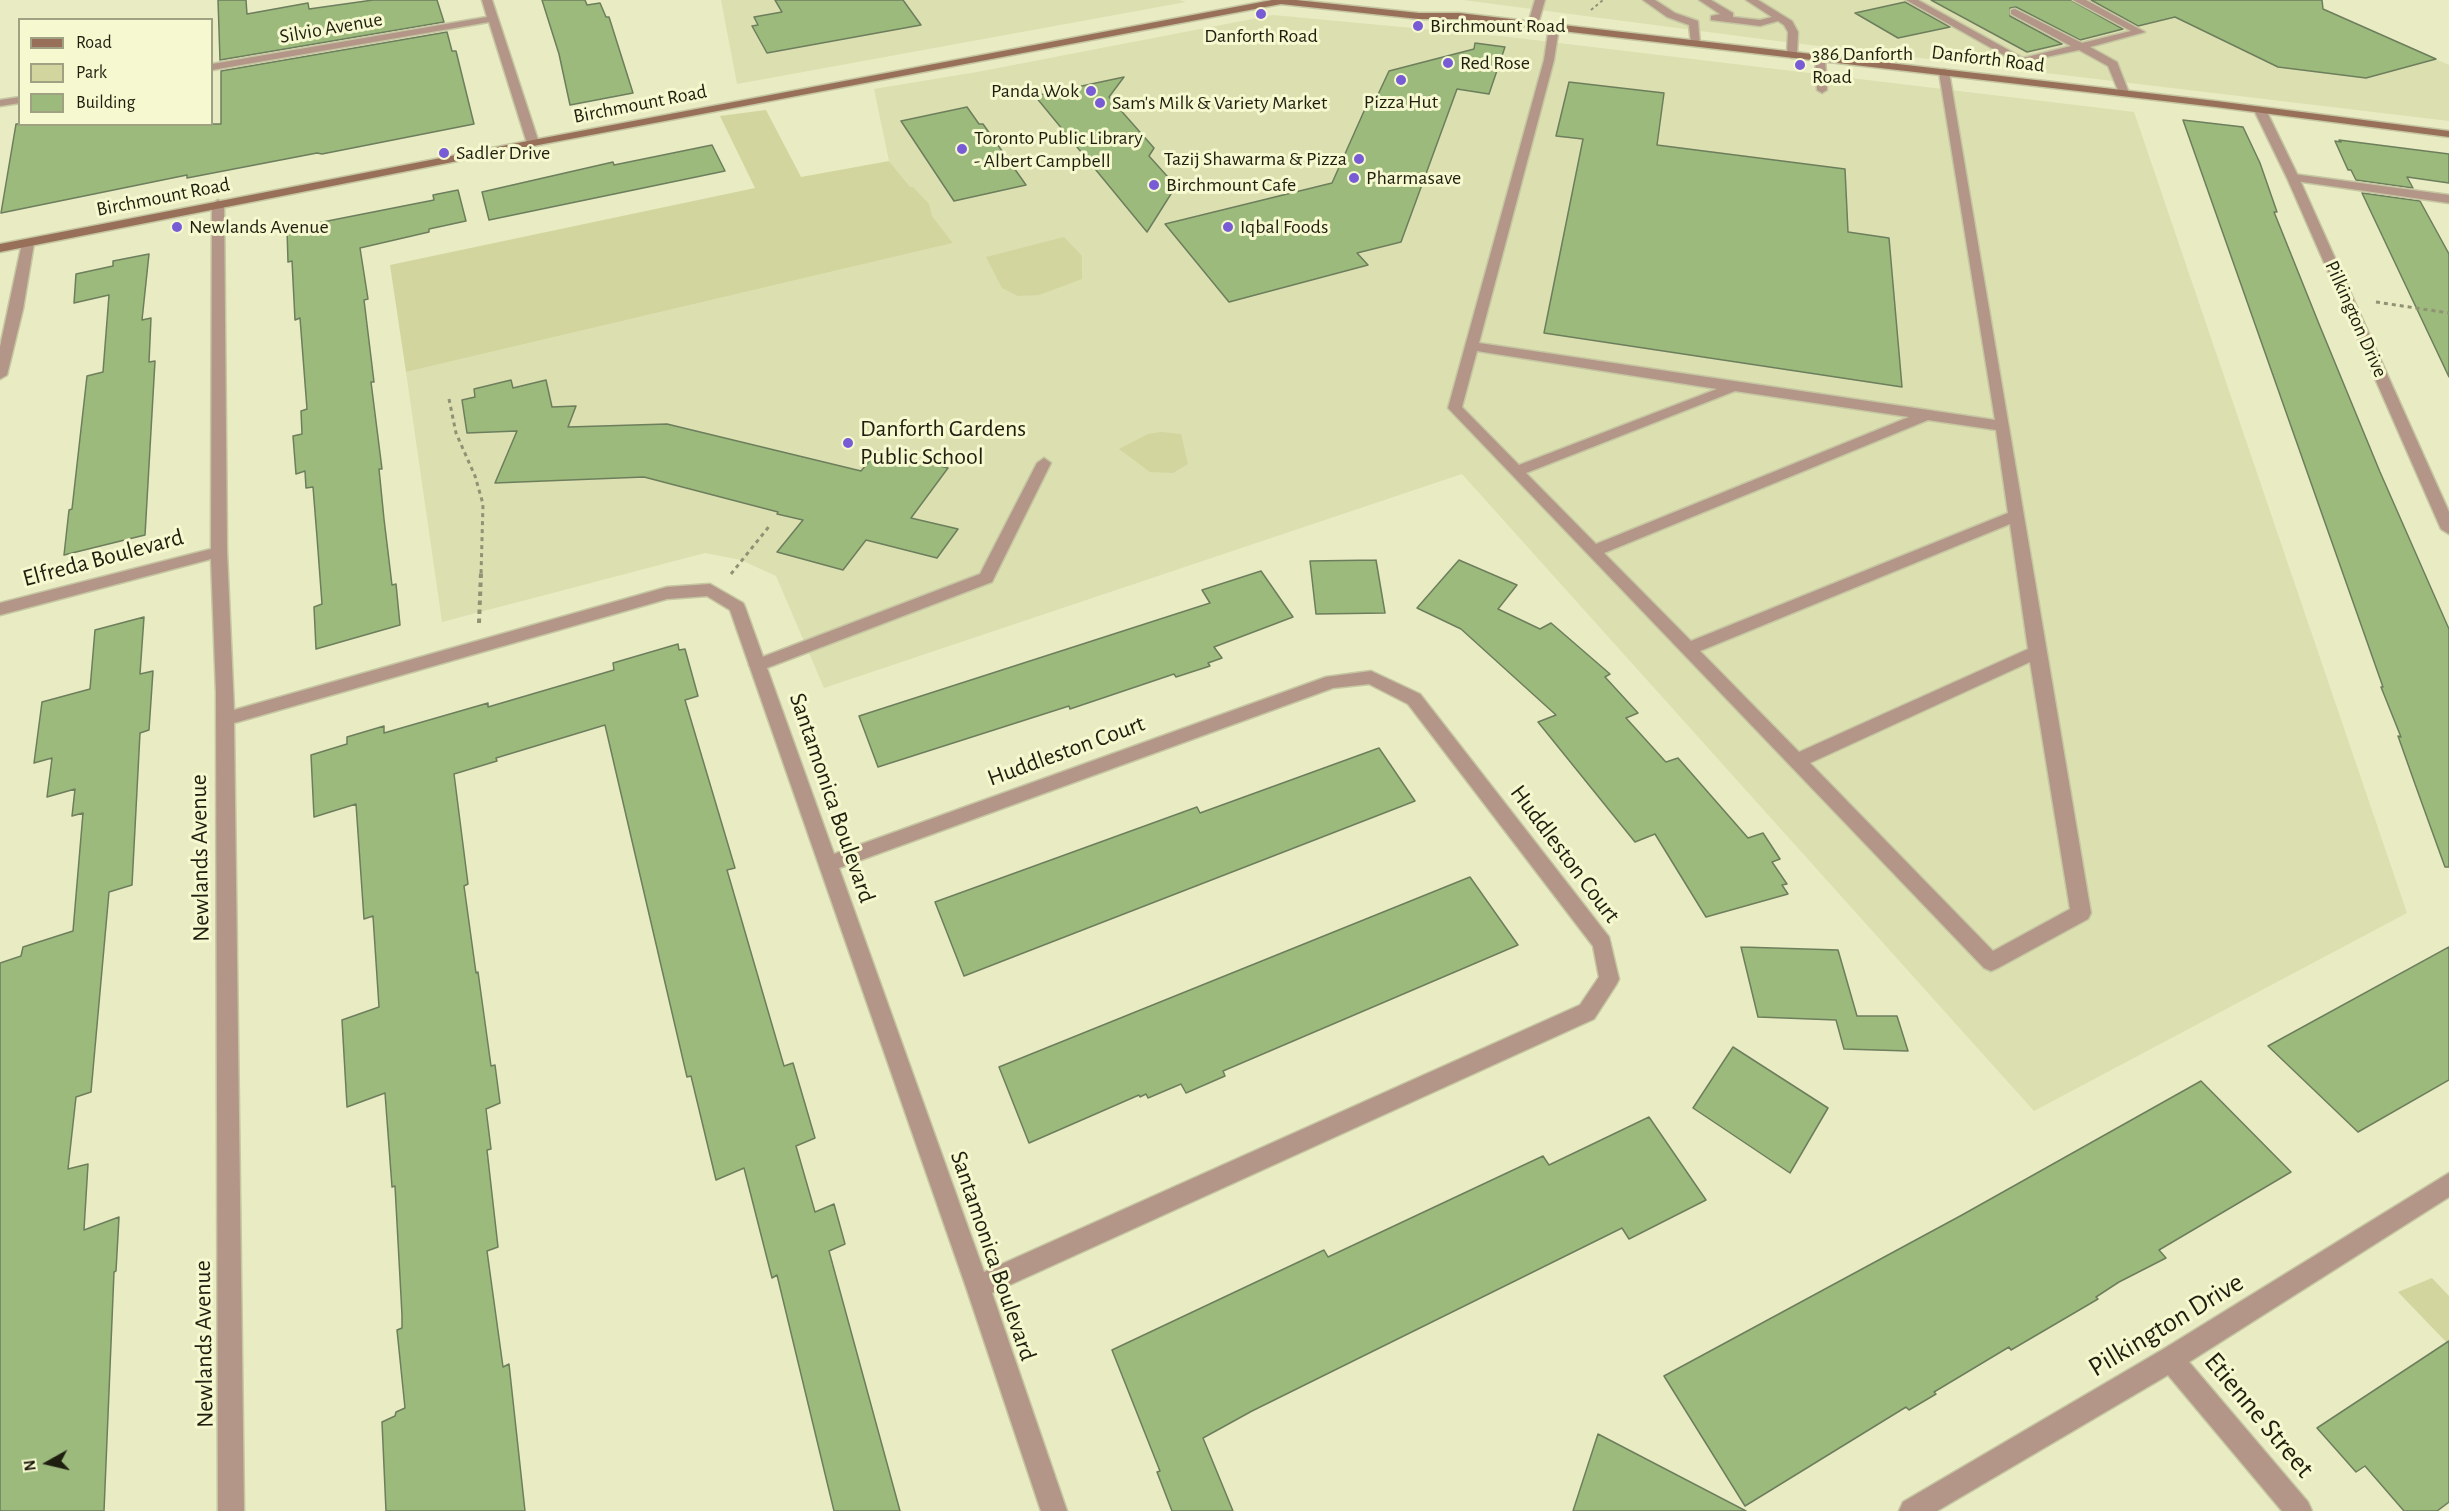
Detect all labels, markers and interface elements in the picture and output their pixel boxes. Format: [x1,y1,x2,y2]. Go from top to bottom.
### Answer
street label: Silvio Avenue [278,7,384,49]
marker: Danforth Road [1254,7,1268,21]
place label: Birchmount Road [1430,14,1566,38]
legend [18,18,213,126]
marker: Birchmount Road [1411,19,1425,33]
place label: Danforth Road [1204,24,1318,48]
text: Road [76,34,112,52]
street label: Danforth Road [1930,40,2046,78]
place label: 386 Danforth Road [1812,42,1913,89]
place label: Red Rose [1460,51,1530,75]
marker: Red Rose [1441,56,1455,70]
marker: 386 Danforth Road [1793,58,1807,72]
text: Park [76,64,107,82]
marker: Pizza Hut [1394,73,1408,87]
street label: Birchmount Road [571,79,709,129]
place label: Panda Wok [991,79,1079,103]
marker: Panda Wok [1084,84,1098,98]
place label: Pizza Hut [1364,90,1438,114]
place label: Sam's Milk & Variety Market [1112,91,1327,115]
text: Building [76,94,135,112]
marker: Sam's Milk & Variety Market [1093,96,1107,110]
place label: Toronto Public Library - Albert Campbell [974,126,1143,173]
place label: Sadler Drive [456,141,550,165]
marker: Toronto Public Library - Albert Campbell [955,142,969,156]
marker: Sadler Drive [437,146,451,160]
place label: Tazij Shawarma & Pizza [1164,147,1347,171]
marker: Tazij Shawarma & Pizza [1352,152,1366,166]
place label: Pharmasave [1366,166,1461,190]
marker: Pharmasave [1347,171,1361,185]
street label: Birchmount Road [94,172,232,222]
place label: Birchmount Cafe [1166,173,1296,197]
marker: Birchmount Cafe [1147,178,1161,192]
place label: Newlands Avenue [189,215,329,239]
place label: Iqbal Foods [1240,215,1328,239]
marker: Newlands Avenue [170,220,184,234]
marker: Iqbal Foods [1221,220,1235,234]
street label: Pilkington Drive [2320,257,2392,381]
place label: Danforth Gardens Public School [860,415,1026,471]
marker: Danforth Gardens Public School [841,436,855,450]
street label: Elfreda Boulevard [19,523,187,593]
street label: Santamonica Boulevard [783,689,881,907]
street label: Huddleston Court [983,709,1149,793]
street label: Newlands Avenue [184,774,216,942]
street label: Huddleston Court [1504,779,1626,929]
street label: Santamonica Boulevard [944,1147,1042,1365]
street label: Newlands Avenue [188,1260,220,1428]
street label: Pilkington Drive [2082,1265,2250,1385]
street label: Etienne Street [2197,1345,2321,1485]
north arrow [18,1433,78,1493]
text: N [21,1459,39,1472]

